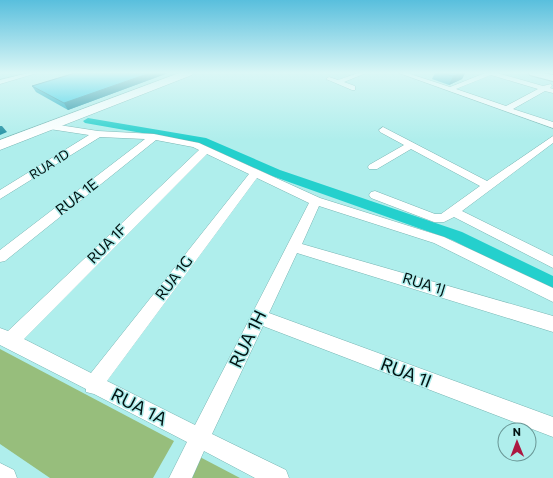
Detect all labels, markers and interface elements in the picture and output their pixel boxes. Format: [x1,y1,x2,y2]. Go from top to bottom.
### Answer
street label: RUA 1D [26,146,72,182]
street label: RUA 1E [52,174,101,218]
street label: RUA 1F [83,220,130,267]
street label: RUA 1G [151,252,196,303]
street label: RUA 1J [400,268,448,298]
street label: RUA 1H [224,306,270,371]
street label: RUA 1I [378,352,435,392]
street label: RUA 1A [108,383,171,430]
north arrow [497,422,537,462]
text: N [513,425,521,438]

